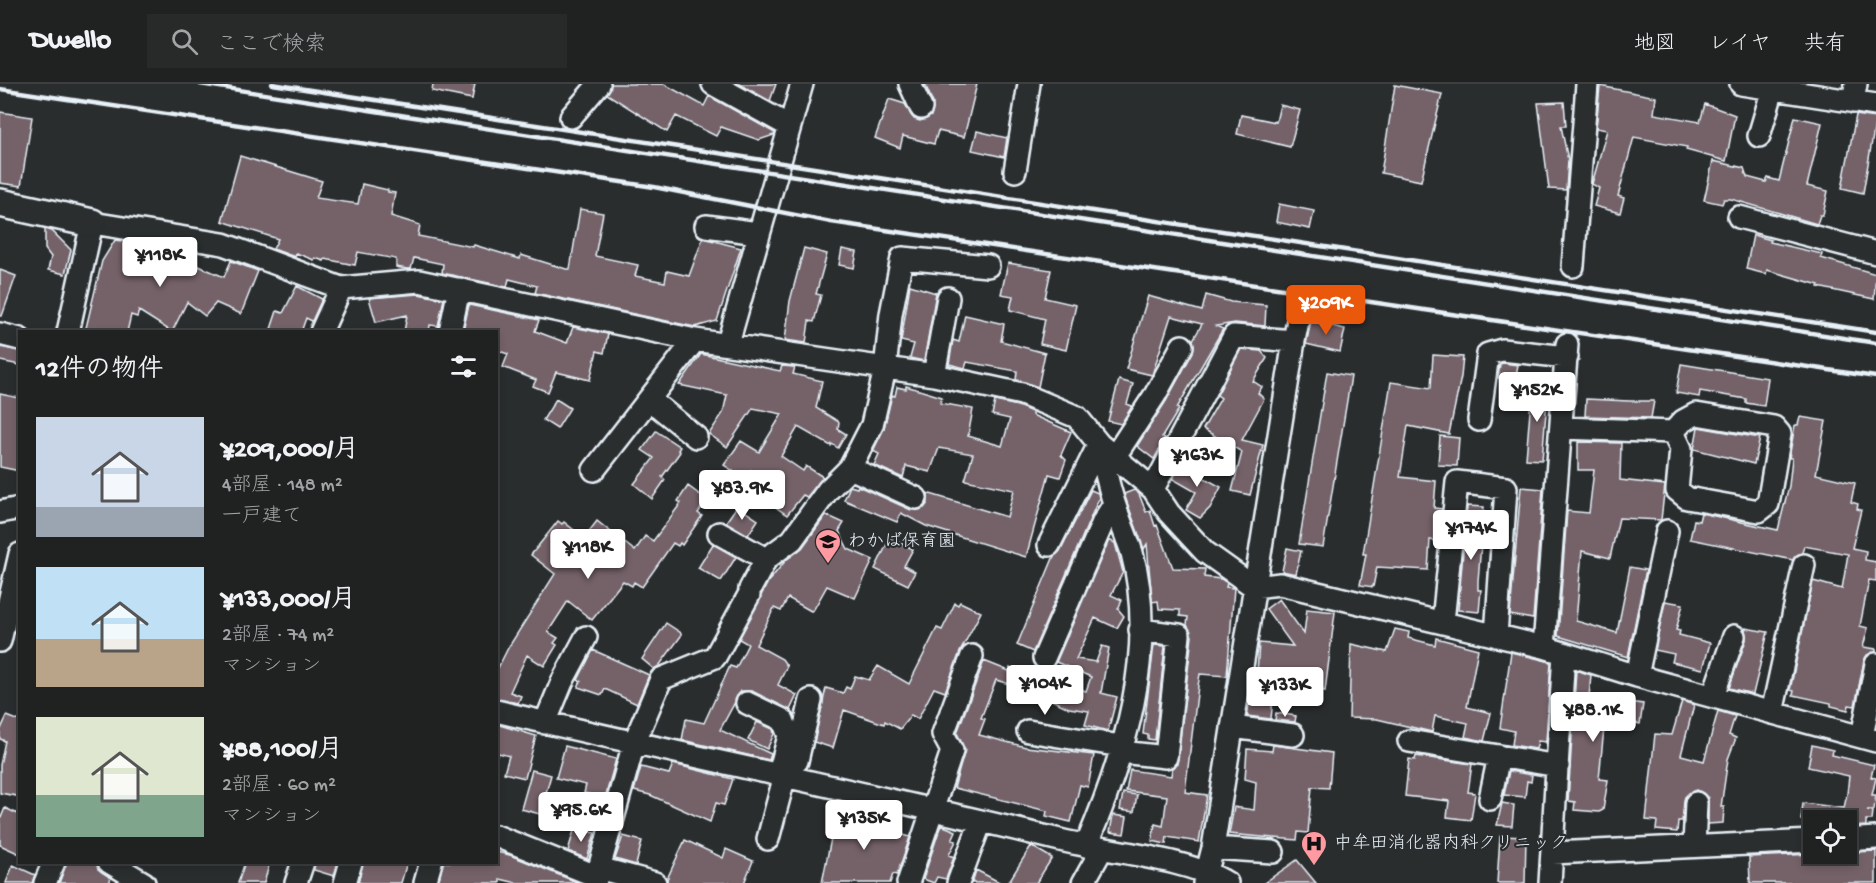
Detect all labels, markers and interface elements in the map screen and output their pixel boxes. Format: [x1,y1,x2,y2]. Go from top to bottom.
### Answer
search box [147,14,567,68]
text: Dwello [30,25,111,58]
icon: search [168,25,201,58]
text: ここで検索 [216,33,326,59]
text: 地図 [1634,33,1676,58]
text: レイヤ [1709,33,1771,58]
text: 共有 [1804,33,1846,58]
pin: ¥118K [118,237,202,288]
text: ¥118K [136,245,184,268]
pin: ¥209K [1284,285,1368,336]
text: ¥209K [1300,293,1352,316]
icon: filters [447,350,480,383]
text: 12件の物件 [36,356,163,387]
pin: ¥152K [1495,372,1579,423]
text: ¥152K [1513,380,1561,403]
text: ¥209,000/月 [222,436,359,467]
pin: ¥163K [1155,437,1239,488]
icon: home [84,441,156,513]
text: ¥163K [1173,445,1221,468]
pin: ¥83.9K [693,470,791,521]
text: 4部屋 · 148 m² [222,475,343,498]
text: ¥83.9K [713,478,771,501]
text: 一戸建て [222,506,302,529]
pin: ¥174K [1429,510,1513,561]
text: ¥174K [1447,518,1495,541]
school or university icon: わかば保育園 [813,527,843,565]
pin: ¥118K [546,529,630,580]
place label: わかば保育園 [848,531,956,553]
text: ¥118K [564,537,612,560]
text: ¥133,000/月 [222,586,356,617]
icon: home [84,591,156,663]
text: 2部屋 · 74 m² [222,625,334,648]
text: マンション [222,656,321,679]
pin: ¥104K [1003,665,1087,716]
pin: ¥133K [1243,667,1327,718]
text: ¥104K [1020,673,1070,696]
text: ¥133K [1260,675,1310,698]
pin: ¥88.1K [1544,692,1642,743]
text: ¥88.1K [1565,700,1621,723]
text: ¥88,100/月 [222,736,343,767]
icon: home [84,741,156,813]
text: 2部屋 · 60 m² [222,775,336,798]
pin: ¥95.6K [532,792,630,843]
text: ¥95.6K [552,800,610,823]
pin: ¥135K [822,800,906,851]
text: マンション [222,806,321,829]
text: ¥135K [839,808,889,831]
map controls [1803,810,1857,864]
button: locate [1803,810,1857,864]
hospital icon: 中牟田消化器内科クリニック [1299,829,1329,867]
place label: 中牟田消化器内科クリニック [1334,833,1568,855]

